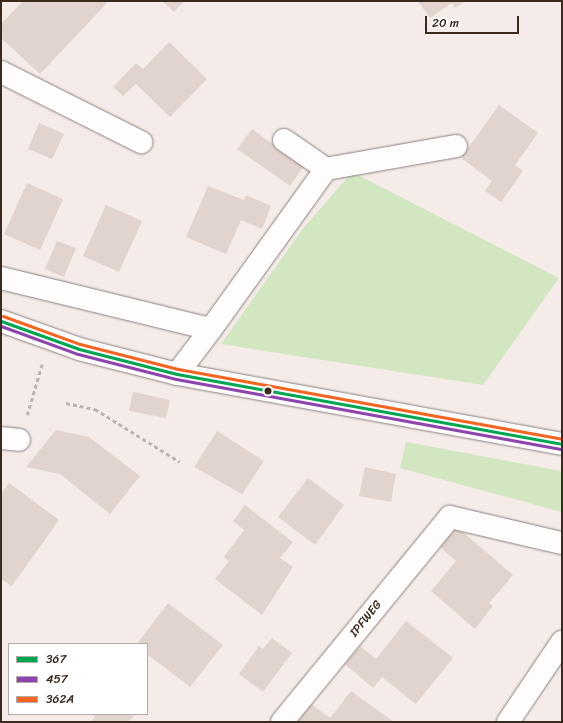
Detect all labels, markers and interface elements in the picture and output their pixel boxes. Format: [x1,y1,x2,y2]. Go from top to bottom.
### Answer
scale bar [427,8,521,34]
text: 20 m [432,12,459,34]
unlabelled marker [263,386,273,396]
street label: IPFWEG [347,598,385,640]
legend [8,643,148,715]
text: 367 [46,648,66,670]
text: 457 [46,668,68,690]
text: 362A [46,688,74,710]

